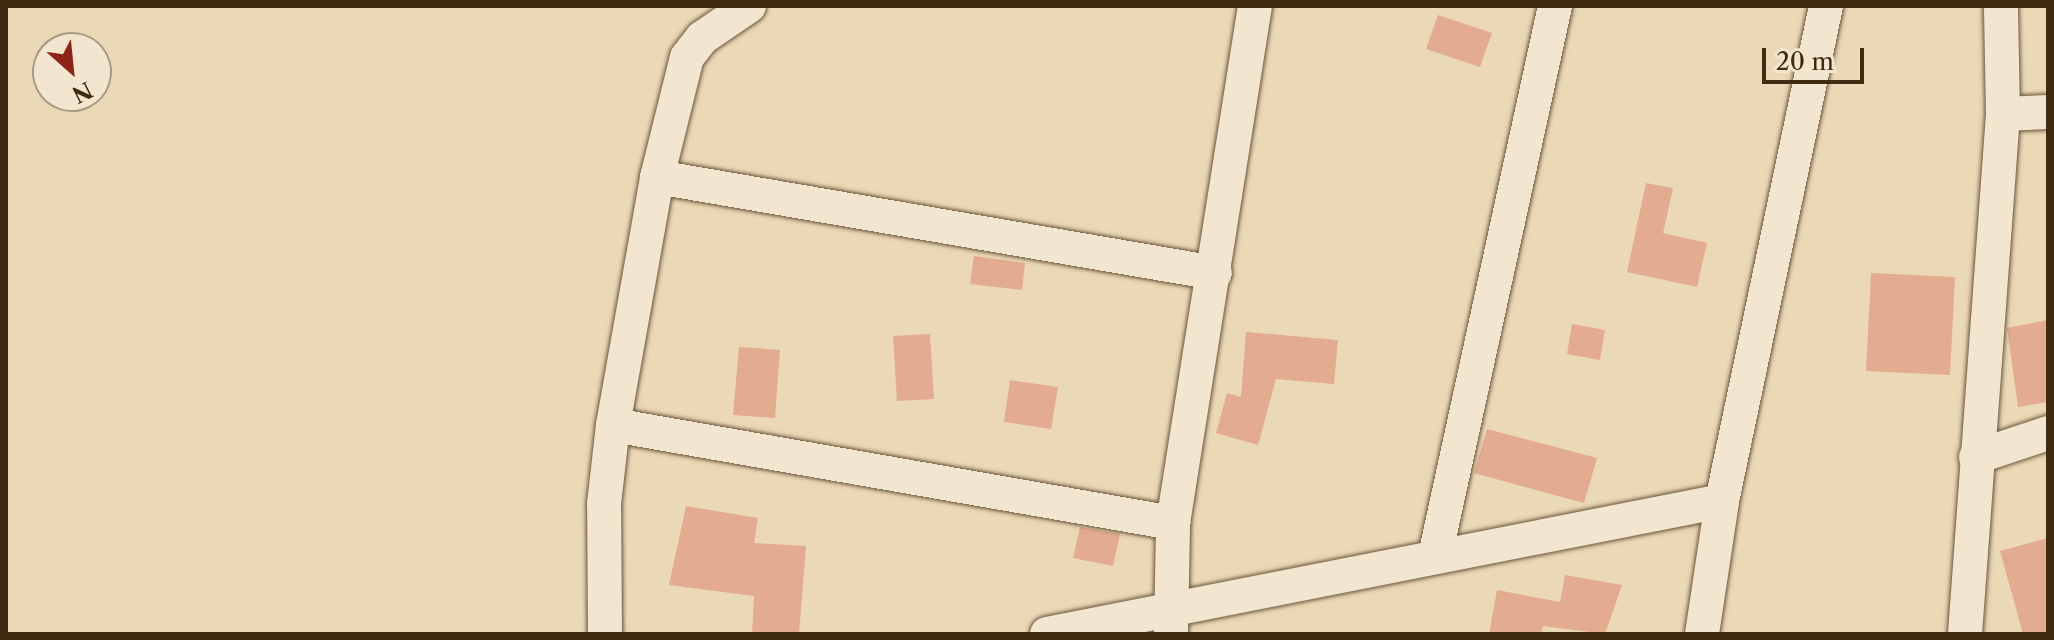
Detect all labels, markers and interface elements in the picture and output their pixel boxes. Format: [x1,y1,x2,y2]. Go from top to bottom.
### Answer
north arrow [32,32,112,112]
scale bar [1766,32,1868,82]
text: 20 m [1776,47,1834,76]
text: N [68,76,97,108]

